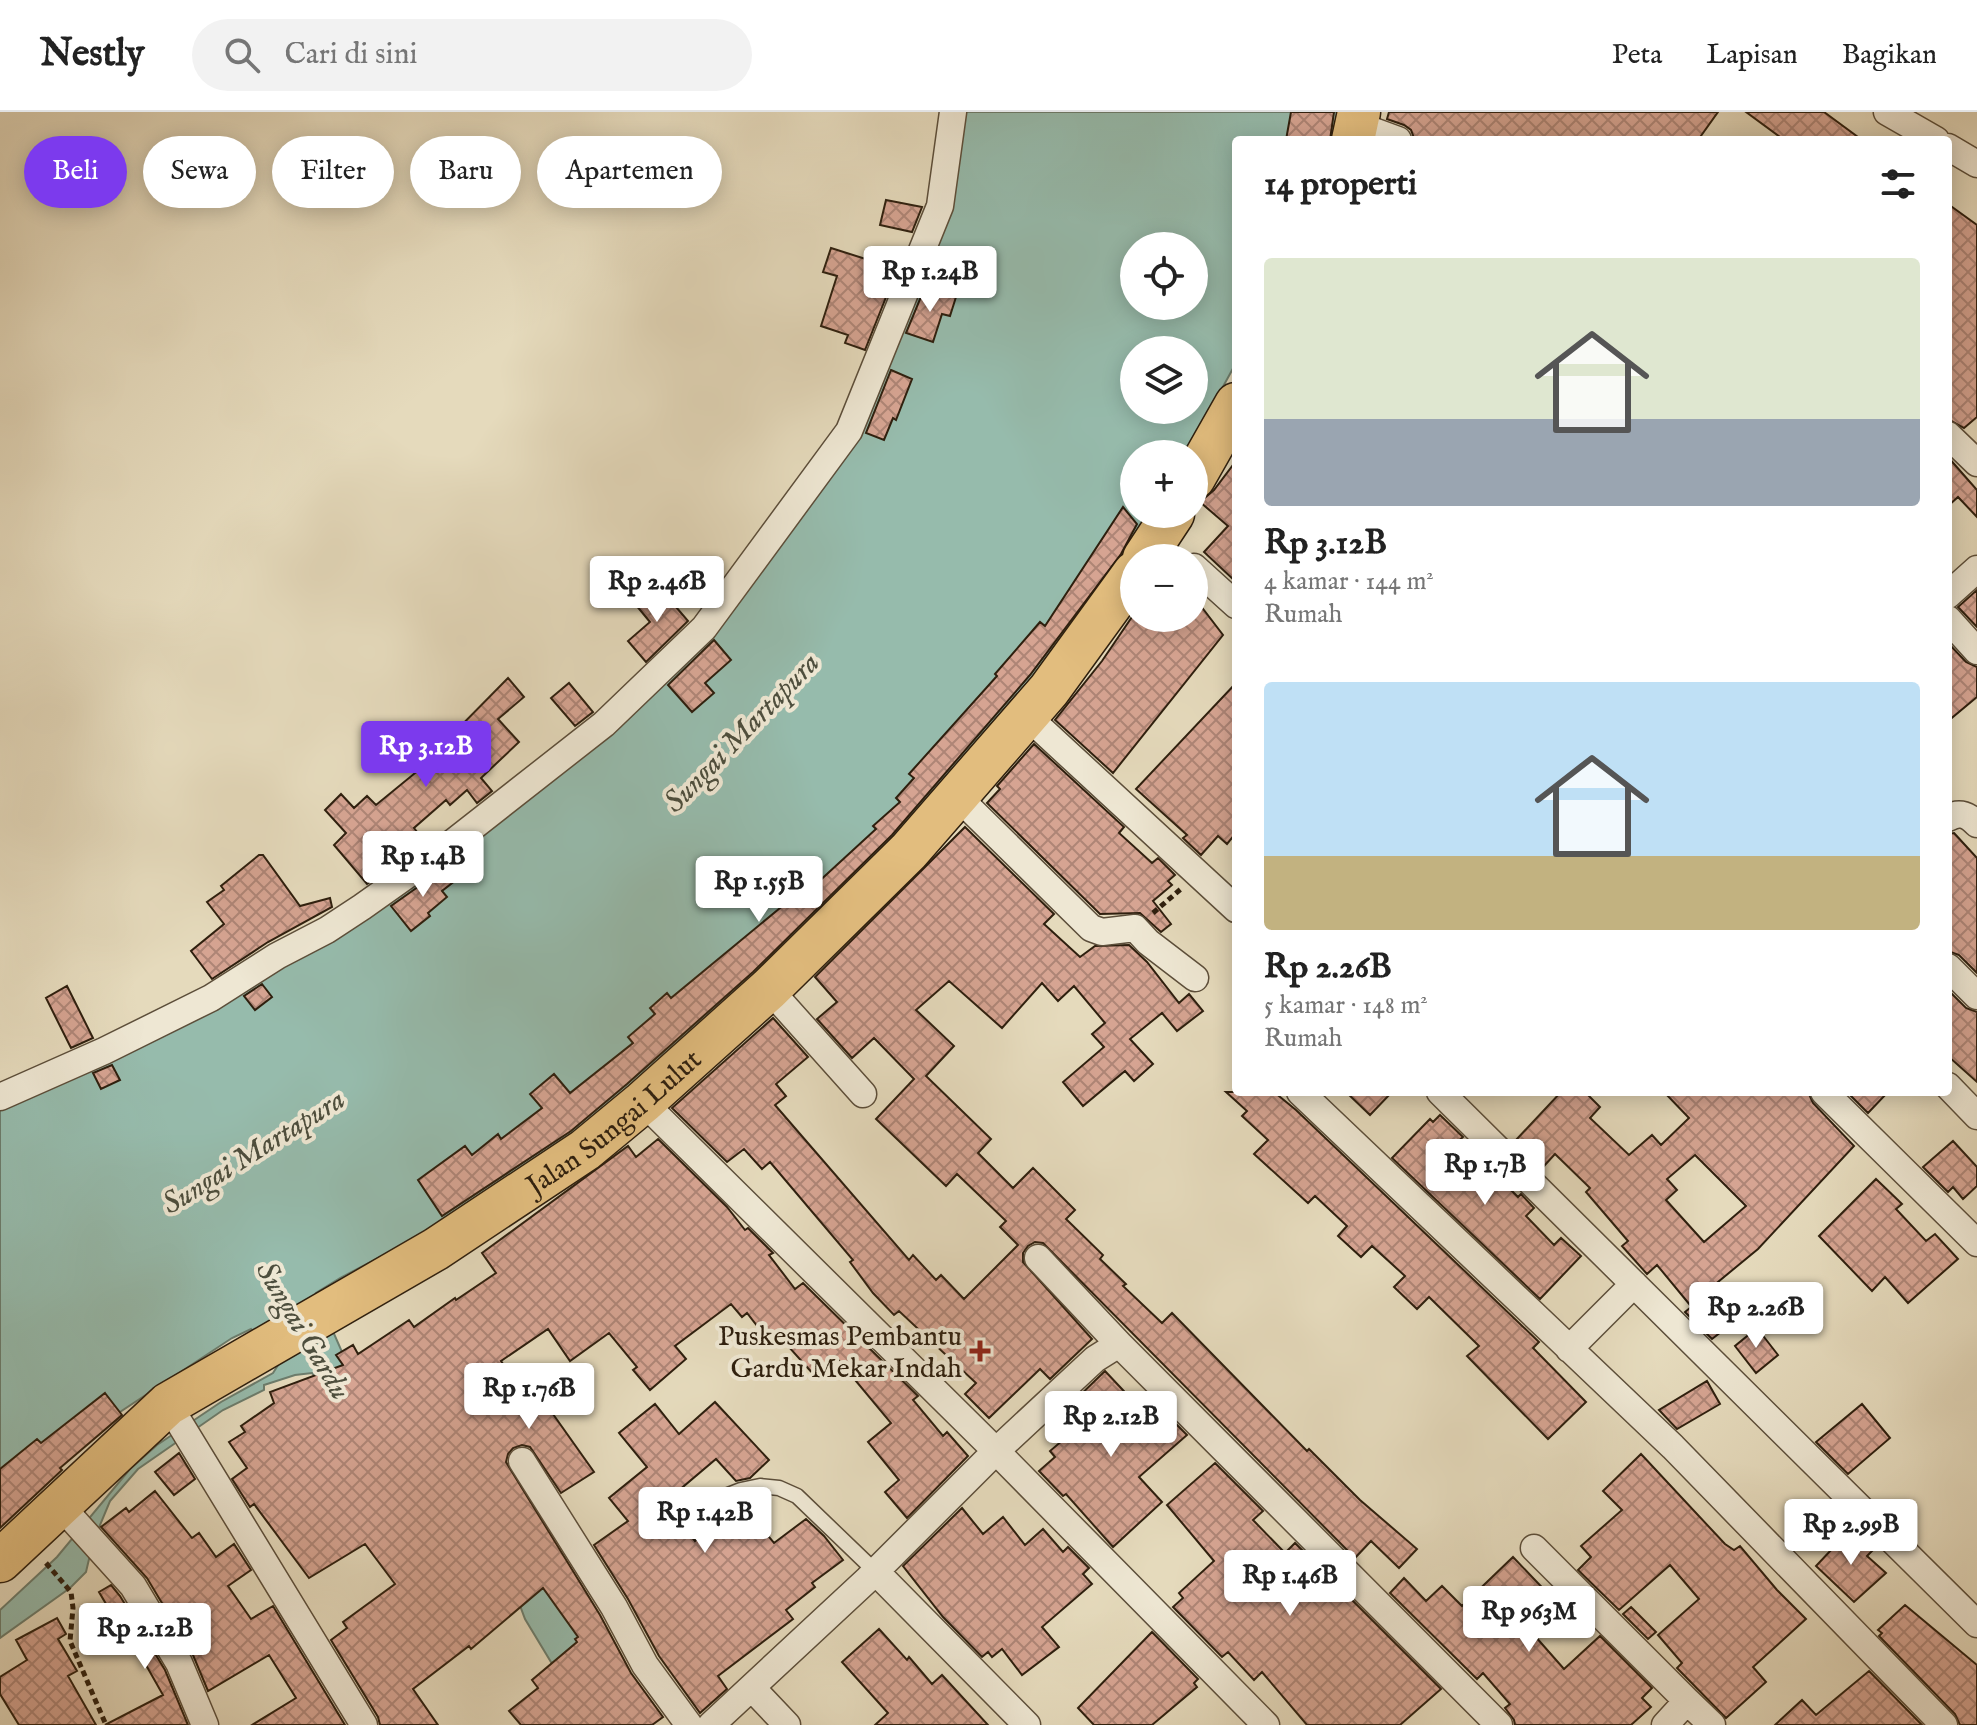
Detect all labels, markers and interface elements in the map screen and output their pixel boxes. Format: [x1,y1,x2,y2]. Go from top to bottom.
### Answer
search box [192,19,752,91]
text: Nestly [40,31,144,79]
icon: search [220,33,264,77]
text: Cari di sini [284,36,418,74]
text: Peta [1612,38,1662,73]
text: Lapisan [1706,38,1798,73]
text: Bagikan [1842,38,1937,73]
chip: Beli [24,136,127,208]
chip: Sewa [143,136,256,208]
chip: Filter [272,136,394,208]
chip: Baru [410,136,521,208]
chip: Apartemen [537,136,722,208]
icon: filters [1876,162,1920,206]
text: 14 properti [1264,163,1417,206]
map controls [1120,232,1208,632]
button: locate [1120,232,1208,320]
pin: Rp 1.24B [847,246,1013,314]
text: Rp 1.24B [882,255,978,288]
icon: home [1520,310,1664,454]
button: layers [1120,336,1208,424]
button: + [1120,440,1208,528]
text: Rp 3.12B [1264,522,1387,565]
button: − [1120,544,1208,632]
pin: Rp 2.46B [574,556,740,624]
text: Rp 2.46B [608,565,706,598]
text: 4 kamar · 144 m² [1264,565,1434,598]
text: Rumah [1264,598,1342,631]
water label: Sungai Martapura [656,645,829,822]
pin: Rp 3.12B [343,721,509,789]
text: Rp 3.12B [379,730,473,763]
icon: home [1520,734,1664,878]
pin: Rp 1.4B [349,831,497,899]
text: Rp 1.4B [381,840,465,873]
pin: Rp 1.55B [676,856,842,924]
text: Rp 1.55B [714,865,804,898]
text: Rp 2.26B [1264,946,1392,989]
text: 5 kamar · 148 m² [1264,989,1428,1022]
text: Rumah [1264,1022,1342,1055]
street label: Jalan Sungai Lulut [518,1043,710,1206]
water label: Sungai Martapura [156,1081,353,1224]
pin: Rp 1.7B [1411,1139,1559,1207]
text: Rp 1.7B [1444,1148,1526,1181]
water label: Sungai Gardu [246,1255,358,1407]
pin: Rp 2.26B [1673,1282,1839,1350]
text: Rp 2.26B [1707,1291,1805,1324]
place label: Puskesmas Pembantu Gardu Mekar Indah [718,1320,962,1387]
marker: Puskesmas Pembantu Gardu Mekar Indah [969,1340,991,1362]
pin: Rp 1.76B [446,1363,612,1431]
text: Rp 1.76B [482,1372,576,1405]
pin: Rp 2.12B [1028,1391,1194,1459]
text: Rp 2.12B [1063,1400,1159,1433]
pin: Rp 1.42B [622,1487,788,1555]
text: Rp 1.42B [656,1496,754,1529]
pin: Rp 2.99B [1768,1499,1934,1567]
text: Rp 2.99B [1802,1508,1900,1541]
pin: Rp 1.46B [1207,1550,1373,1618]
text: Rp 1.46B [1242,1559,1338,1592]
pin: Rp 963M [1455,1586,1603,1654]
text: Rp 963M [1481,1595,1577,1628]
pin: Rp 2.12B [62,1603,228,1671]
text: Rp 2.12B [97,1612,193,1645]

